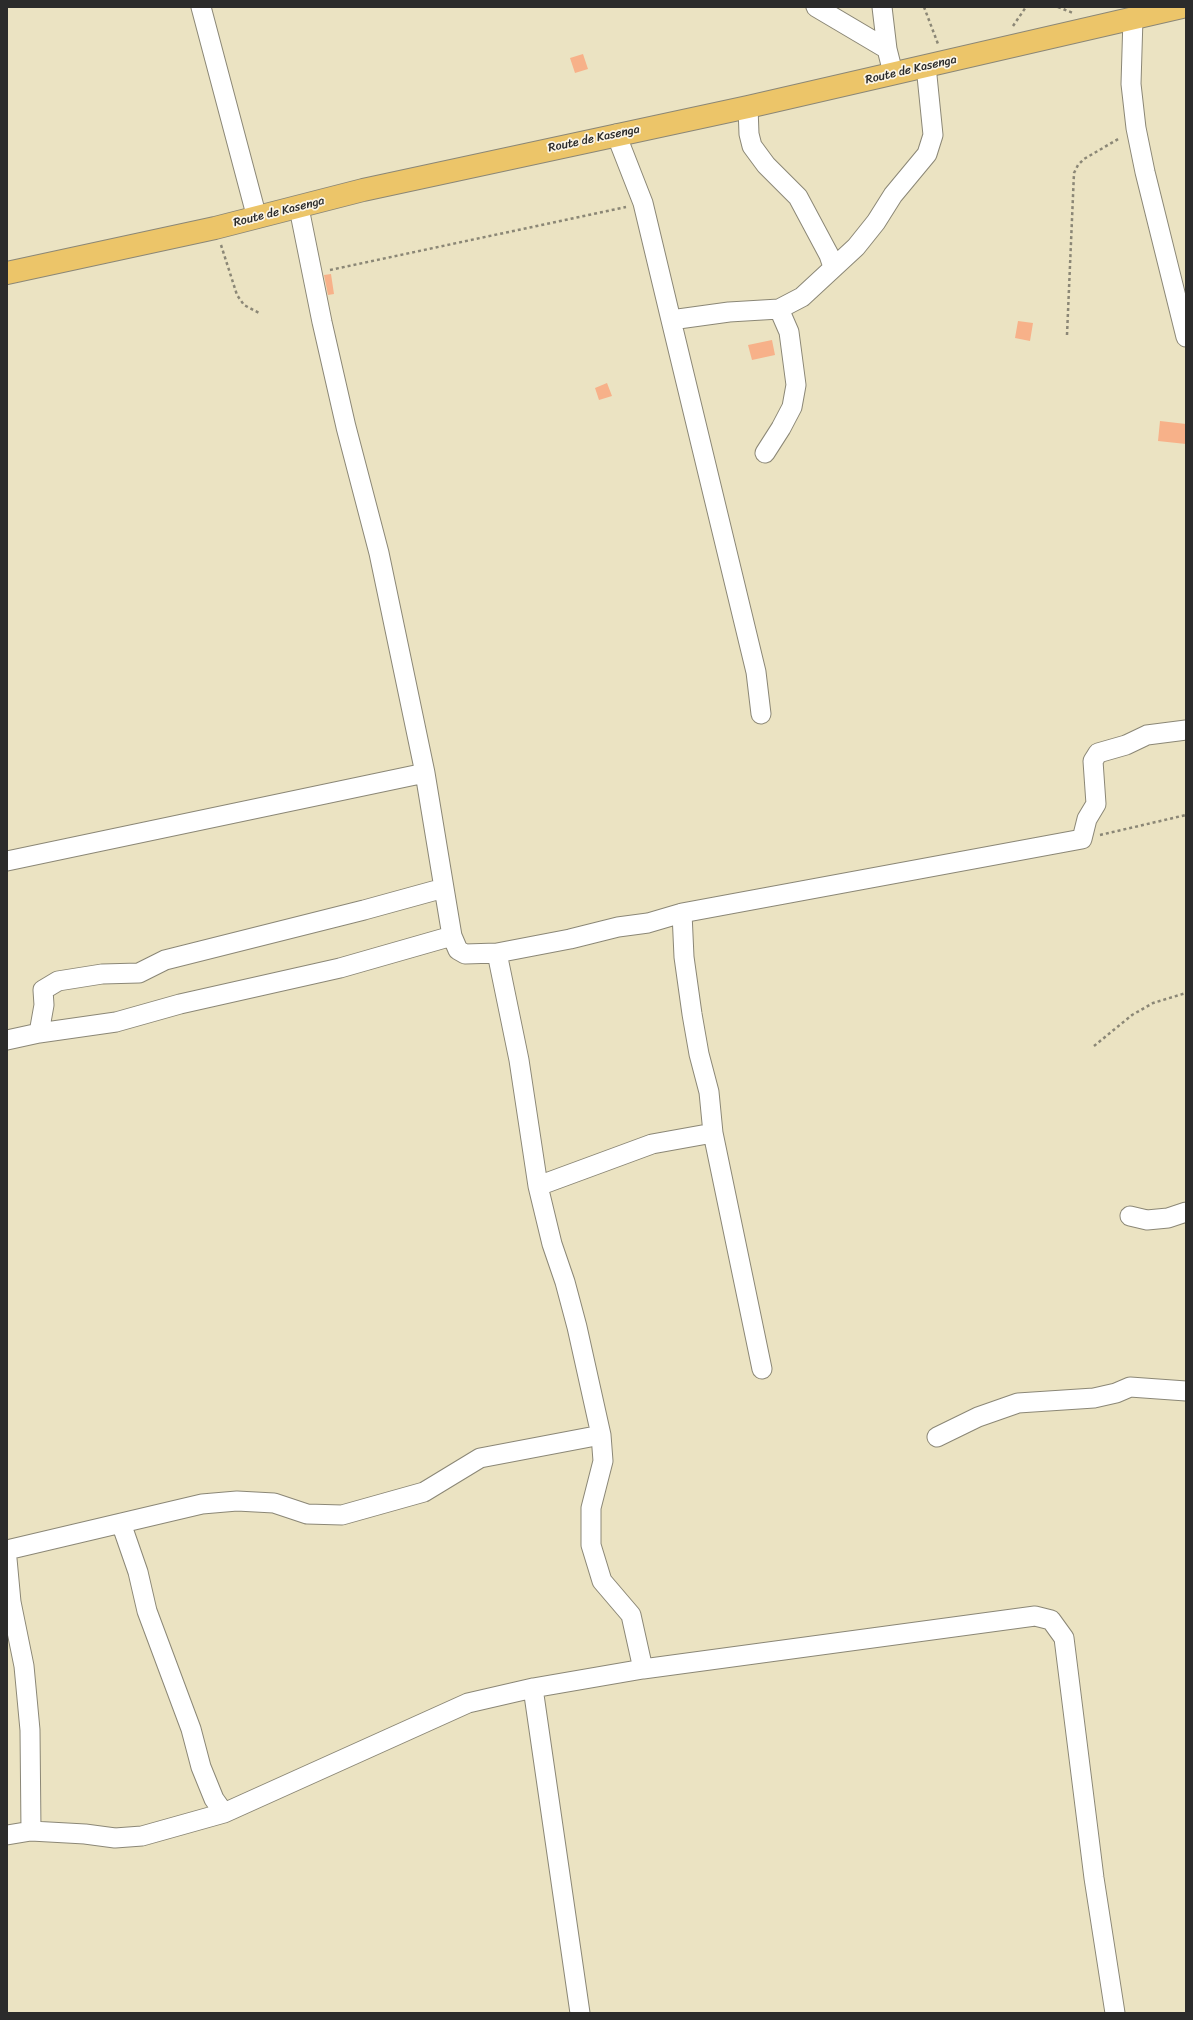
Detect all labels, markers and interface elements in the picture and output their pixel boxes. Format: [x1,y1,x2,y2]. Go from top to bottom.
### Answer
street label: Route de Kasenga [864,53,958,87]
street label: Route de Kasenga [547,122,641,156]
street label: Route de Kasenga [232,194,326,230]

